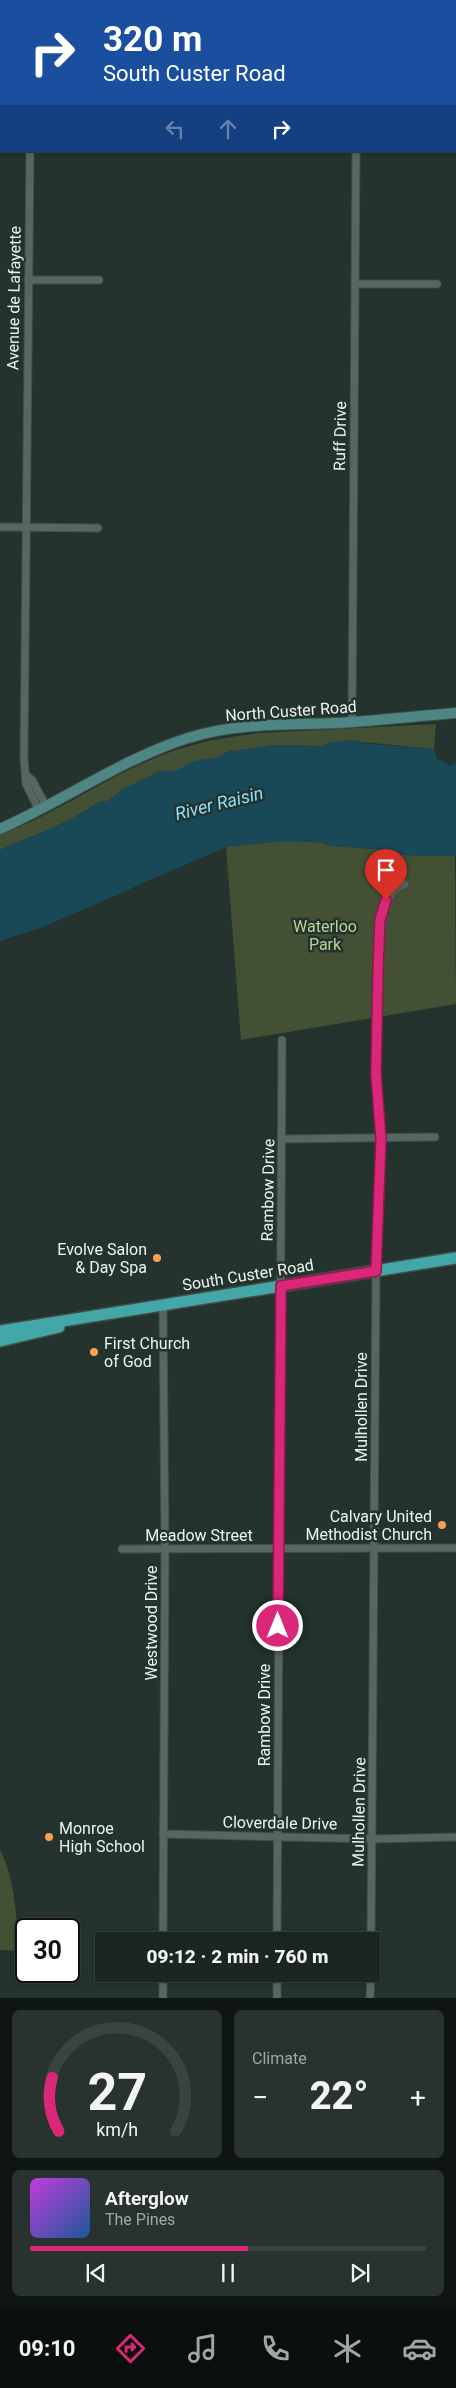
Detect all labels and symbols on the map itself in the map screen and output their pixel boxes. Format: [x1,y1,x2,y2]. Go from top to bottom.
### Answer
street label: Avenue de Lafayette [3,226,25,370]
street label: Ruff Drive [330,401,350,471]
street label: North Custer Road [225,697,357,725]
water label: River Raisin [173,782,265,824]
pin [365,849,407,900]
park label: Waterloo Park [293,917,357,954]
street label: Rambow Drive [258,1139,278,1241]
place label: Evolve Salon & Day Spa [57,1240,147,1277]
marker: Evolve Salon & Day Spa [151,1252,163,1264]
street label: South Custer Road [181,1255,315,1295]
place label: First Church of God [104,1334,190,1371]
marker: First Church of God [88,1346,100,1358]
street label: Mulhollen Drive [352,1352,371,1462]
place label: Calvary United Methodist Church [305,1507,432,1544]
marker: Calvary United Methodist Church [436,1519,448,1531]
street label: Meadow Street [145,1526,253,1545]
street label: Westwood Drive [142,1565,161,1681]
position arrow [251,1599,303,1651]
street label: Rambow Drive [255,1664,274,1766]
street label: Mulhollen Drive [349,1757,369,1867]
street label: Cloverdale Drive [222,1813,338,1833]
place label: Monroe High School [59,1819,145,1856]
marker: Monroe High School [43,1831,55,1843]
speed limit sign: 30 [15,1918,80,1983]

